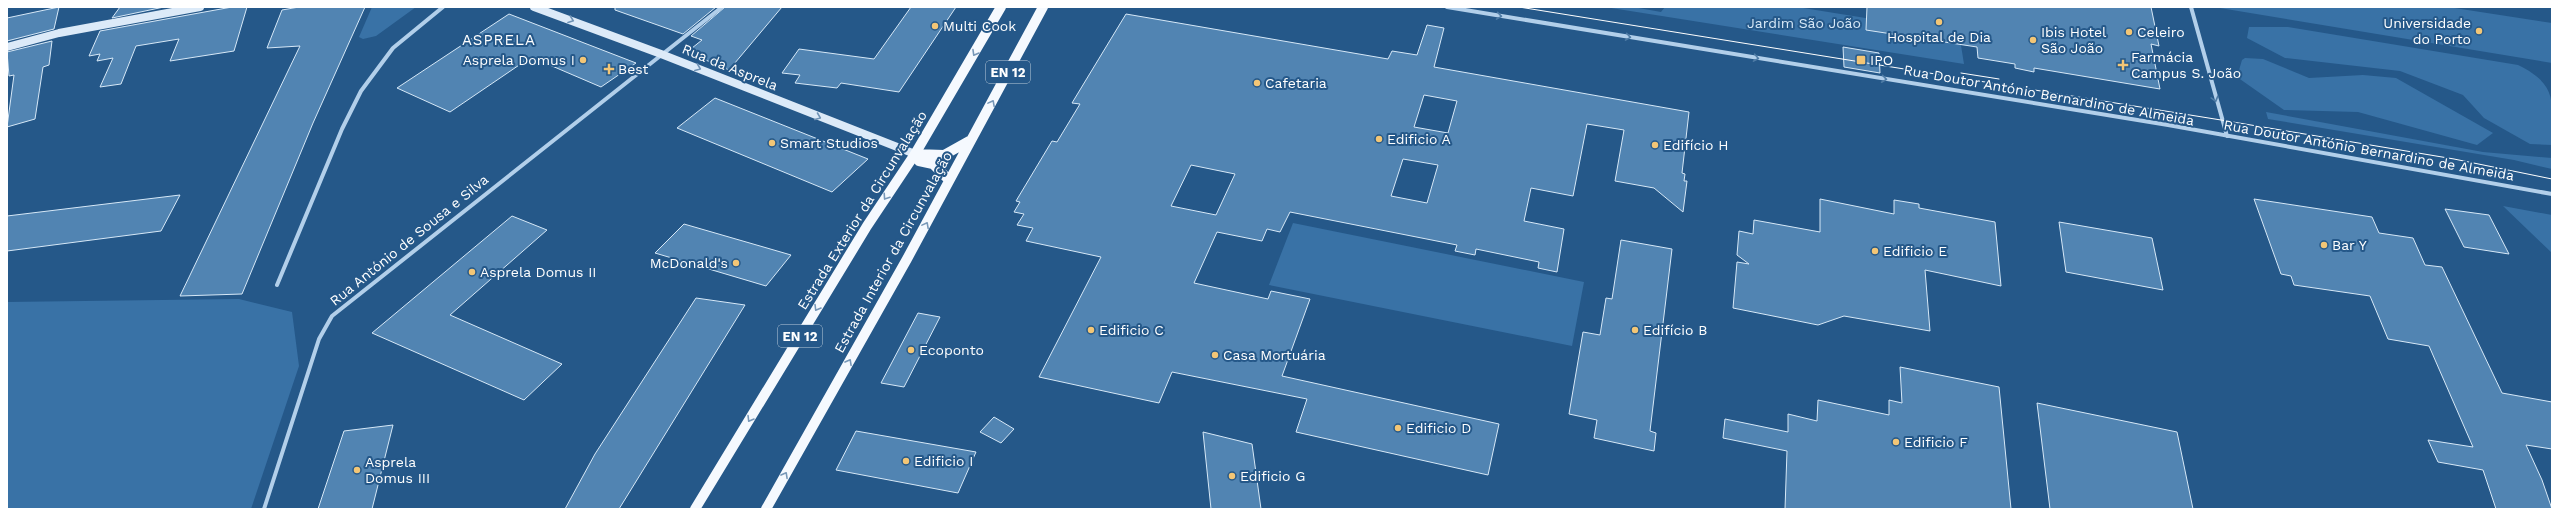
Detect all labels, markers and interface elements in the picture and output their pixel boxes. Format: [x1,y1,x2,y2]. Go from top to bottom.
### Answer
one-way arrow [1496,11,1503,19]
park label: Jardim São João [1747,15,1861,31]
place label: Universidade do Porto [2383,15,2471,47]
one-way arrow [567,16,574,24]
marker: Hospital de Dia [1934,17,1944,27]
place label: Multi Cook [943,18,1016,34]
marker: Multi Cook [930,21,940,31]
place label: Ibis Hotel São João [2041,24,2107,56]
place label: Celeiro [2137,24,2185,40]
marker: Universidade do Porto [2474,26,2484,36]
marker: Celeiro [2124,27,2134,37]
place label: Hospital de Dia [1887,29,1991,45]
district label: ASPRELA [462,31,536,49]
one-way arrow [1625,32,1631,41]
marker: Ibis Hotel São João [2028,35,2038,45]
street label: Rua da Asprela [680,41,780,94]
one-way arrow [972,49,979,56]
place label: Farmácia Campus S. João [2131,49,2241,81]
place label: Asprela Domus I [463,52,575,68]
place label: IPO [1870,52,1893,68]
one-way arrow [1753,53,1759,62]
marker: IPO [1855,54,1867,66]
marker: Asprela Domus I [578,55,588,65]
marker: Farmácia Campus S. João [2118,60,2128,70]
place label: Best [618,61,649,77]
road number: EN 12 [986,61,1030,83]
street label: Rua Doutor António Bernardino de Almeida [1903,62,2196,128]
marker: Best [603,63,615,75]
one-way arrow [694,64,701,72]
one-way arrow [1881,74,1887,83]
place label: Cafetaria [1265,75,1327,91]
marker: Cafetaria [1252,78,1262,88]
one-way arrow [2210,95,2219,102]
one-way arrow [987,100,994,107]
street label: Estrada Exterior da Circunvalação [794,108,930,312]
one-way arrow [815,112,822,120]
street label: Rua Doutor António Bernardino de Almeida [2223,117,2516,183]
place label: Edificio A [1387,131,1451,147]
marker: Edificio A [1374,134,1384,144]
place label: Smart Studios [780,135,878,151]
place label: Edifício H [1663,137,1728,153]
marker: Smart Studios [767,138,777,148]
marker: Edifício H [1650,140,1660,150]
street label: Estrada Interior da Circunvalação [831,149,955,355]
street label: Rua António de Sousa e Silva [327,171,491,309]
one-way arrow [884,193,891,200]
one-way arrow [921,221,928,229]
place label: Bar Y [2332,237,2367,253]
marker: Bar Y [2319,240,2329,250]
place label: Edificio E [1883,243,1947,259]
marker: Edificio E [1870,246,1880,256]
place label: McDonald's [650,255,728,271]
marker: McDonald's [731,258,741,268]
place label: Asprela Domus II [480,264,596,280]
marker: Asprela Domus II [467,267,477,277]
one-way arrow [815,304,822,311]
place label: Edificio C [1099,322,1164,338]
place label: Edifício B [1643,322,1707,338]
road number: EN 12 [778,325,822,347]
marker: Edificio C [1086,325,1096,335]
marker: Edifício B [1630,325,1640,335]
place label: Ecoponto [919,342,984,358]
marker: Ecoponto [906,345,916,355]
place label: Casa Mortuária [1223,347,1326,363]
marker: Casa Mortuária [1210,350,1220,360]
one-way arrow [845,359,852,366]
one-way arrow [747,415,754,422]
place label: Edificio D [1406,420,1471,436]
marker: Edificio D [1393,423,1403,433]
place label: Edificio F [1904,434,1968,450]
marker: Edificio F [1891,437,1901,447]
place label: Edificio I [914,453,973,469]
place label: Asprela Domus III [365,454,430,486]
marker: Edificio I [901,456,911,466]
marker: Asprela Domus III [352,465,362,475]
place label: Edificio G [1240,468,1305,484]
marker: Edificio G [1227,471,1237,481]
one-way arrow [781,472,788,479]

